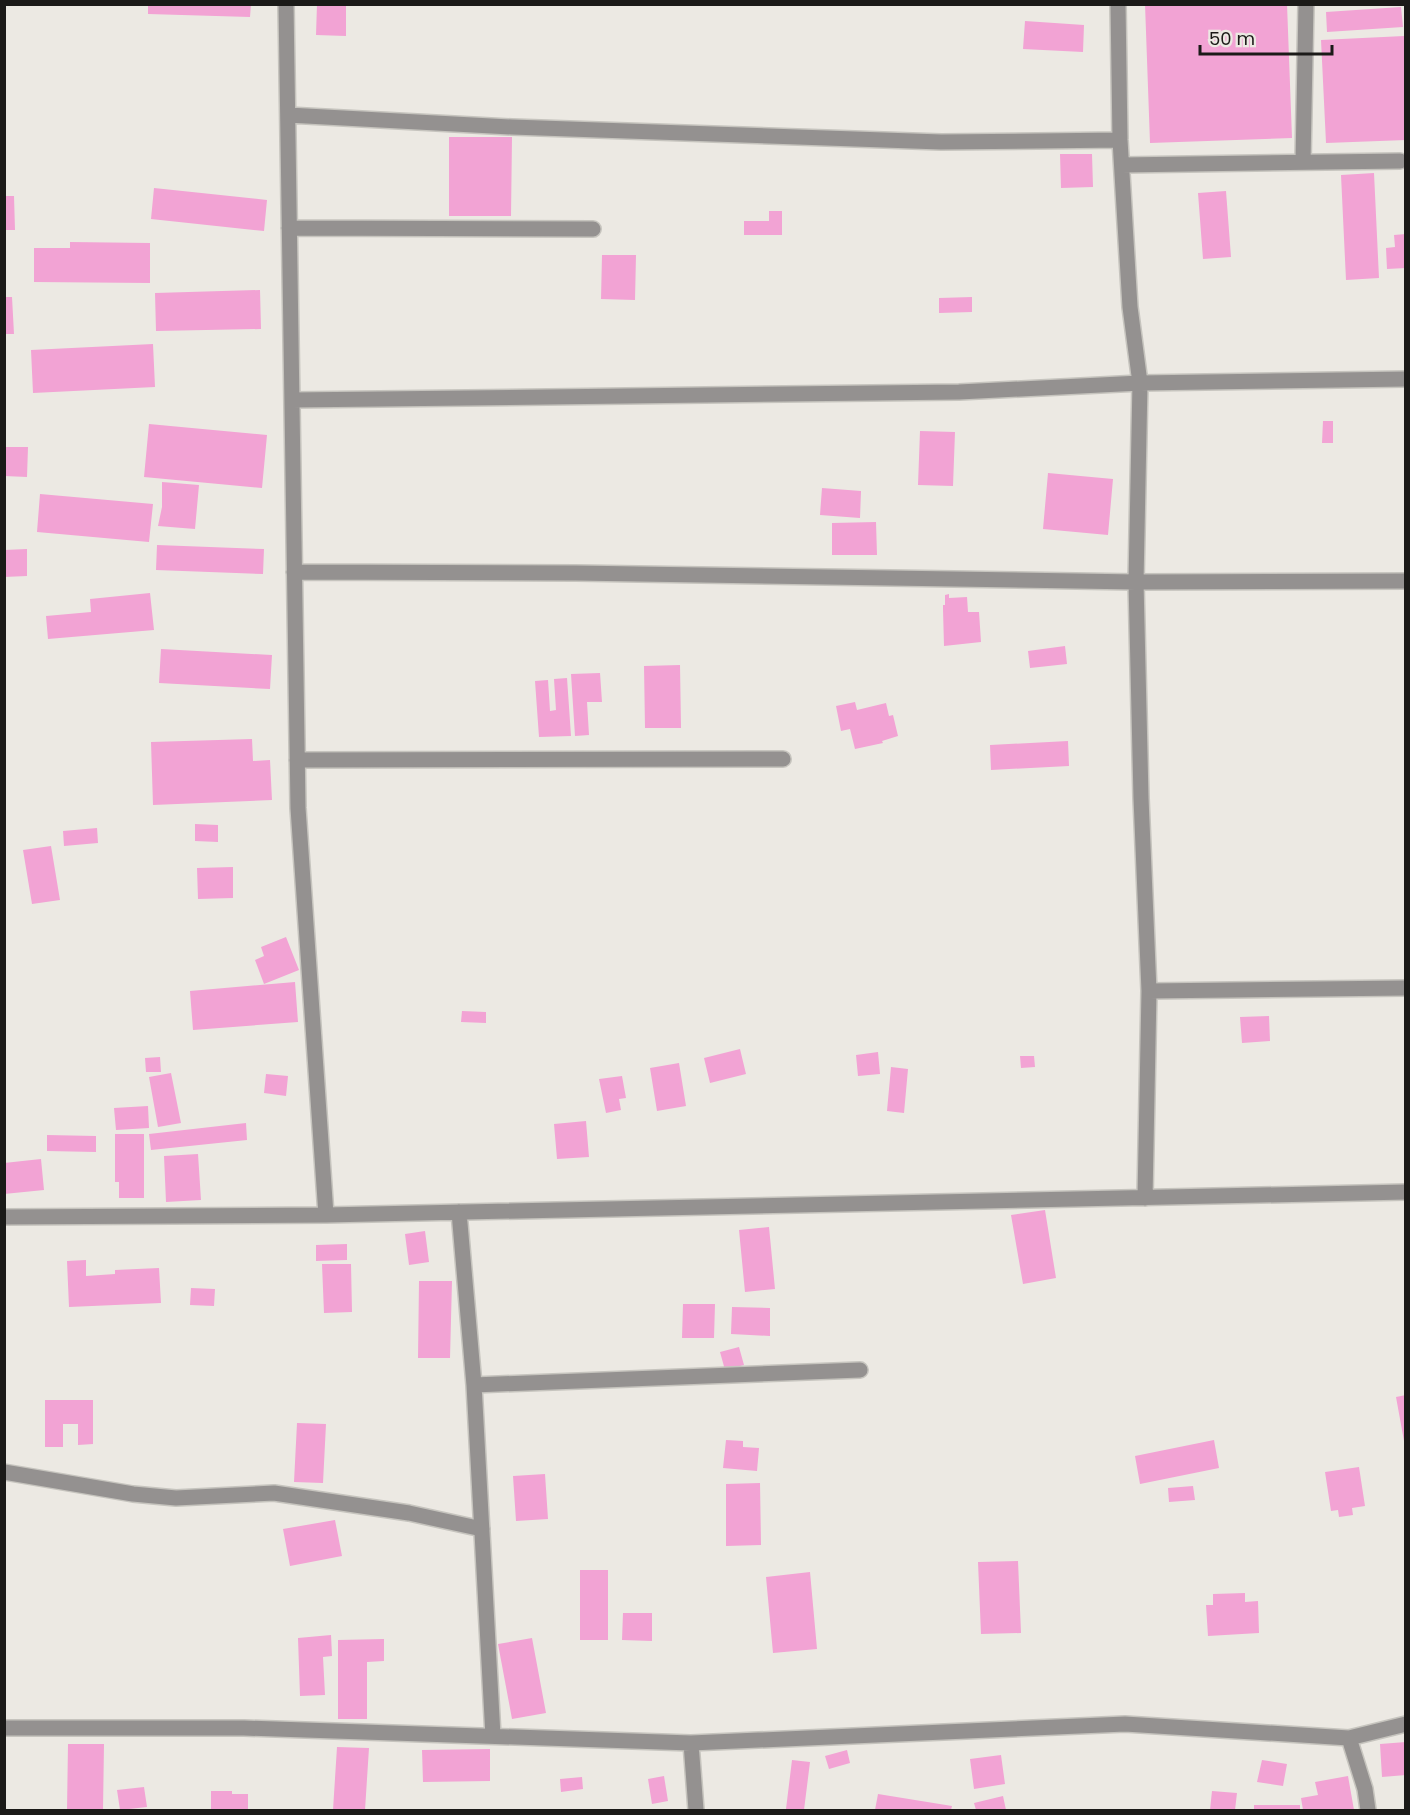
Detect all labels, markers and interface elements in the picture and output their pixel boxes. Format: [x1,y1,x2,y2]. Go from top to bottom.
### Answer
scale bar [1200,18,1332,56]
text: 50 m [1209,26,1255,51]

